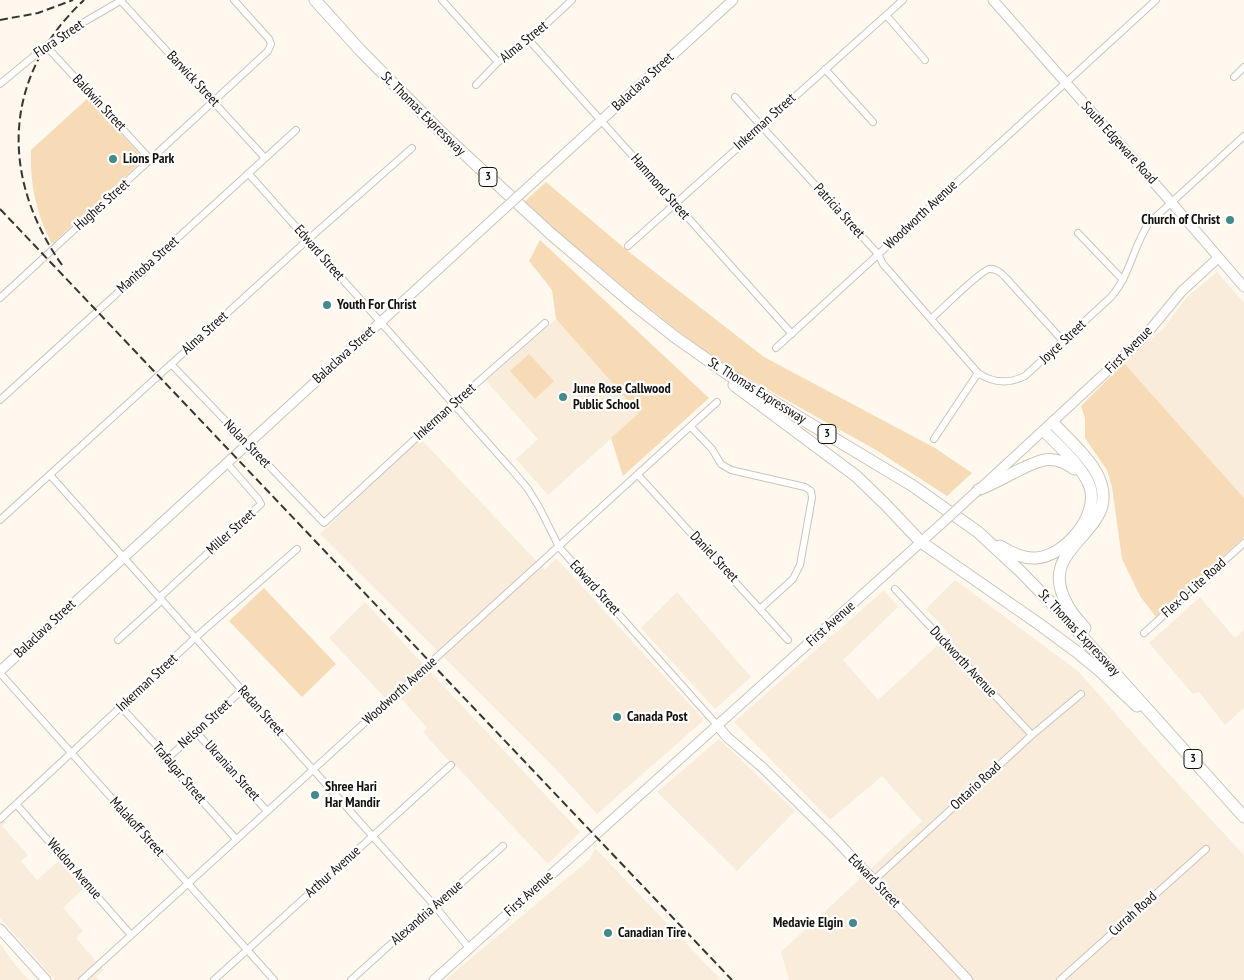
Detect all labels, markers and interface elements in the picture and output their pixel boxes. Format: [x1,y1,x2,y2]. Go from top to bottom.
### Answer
street label: Flora Street [31,16,87,62]
street label: Alma Street [497,18,551,66]
street label: Barwick Street [163,48,223,110]
street label: Balaclava Street [609,49,677,115]
street label: St. Thomas Expressway [377,68,469,160]
street label: Baldwin Street [69,71,129,135]
street label: Inkerman Street [731,90,799,154]
street label: South Edgeware Road [1078,98,1160,188]
place label: Lions Park [123,151,174,167]
street label: Hammond Street [627,151,693,223]
marker: Lions Park [107,153,119,165]
road number: 3 [479,168,497,186]
street label: Hughes Street [71,176,133,234]
street label: Woodworth Avenue [881,177,961,253]
street label: Patricia Street [810,180,868,242]
place label: Church of Christ [1141,212,1220,228]
marker: Church of Christ [1224,214,1236,226]
street label: Edward Street [290,222,348,284]
street label: Manitoba Street [114,233,182,297]
place label: Youth For Christ [337,297,416,313]
marker: Youth For Christ [321,299,333,311]
street label: Alma Street [178,308,232,358]
street label: Joyce Street [1036,316,1090,368]
street label: Balaclava Street [309,323,379,387]
street label: First Avenue [1102,323,1156,377]
street label: St. Thomas Expressway [705,354,809,428]
street label: Inkerman Street [411,380,479,444]
place label: June Rose Callwood Public School [573,381,671,414]
marker: June Rose Callwood Public School [557,391,569,403]
street label: Nolan Street [220,416,274,472]
road number: 3 [818,424,836,444]
street label: Miller Street [203,506,259,558]
street label: Daniel Street [686,528,742,586]
street label: Flex-O-Lite Road [1158,555,1230,621]
street label: Edward Street [566,557,624,619]
street label: St. Thomas Expressway [1035,586,1123,680]
street label: Balaclava Street [11,596,79,662]
street label: First Avenue [803,598,859,650]
street label: Duckworth Avenue [926,623,1000,701]
street label: Inkerman Street [113,651,181,715]
street label: Woodworth Avenue [360,653,440,729]
street label: Redan Street [234,682,288,740]
street label: Nelson Street [175,696,235,752]
place label: Canada Post [627,709,687,725]
marker: Canada Post [611,711,623,723]
street label: Ukranian Street [201,737,263,805]
street label: Trafalgar Street [149,739,209,807]
road number: 3 [1184,750,1202,769]
street label: Ontario Road [947,758,1005,814]
place label: Shree Hari Har Mandir [325,779,380,812]
marker: Shree Hari Har Mandir [309,789,321,801]
street label: Malakoff Street [106,794,168,860]
street label: Weldon Avenue [43,835,105,903]
street label: Arthur Avenue [302,843,364,901]
street label: Edward Street [844,851,904,911]
street label: First Avenue [501,868,557,920]
street label: Alexandria Avenue [388,877,466,949]
street label: Currah Road [1106,888,1160,940]
place label: Medavie Elgin [773,915,843,931]
marker: Medavie Elgin [847,917,859,929]
place label: Canadian Tire [618,925,686,941]
marker: Canadian Tire [602,927,614,939]

